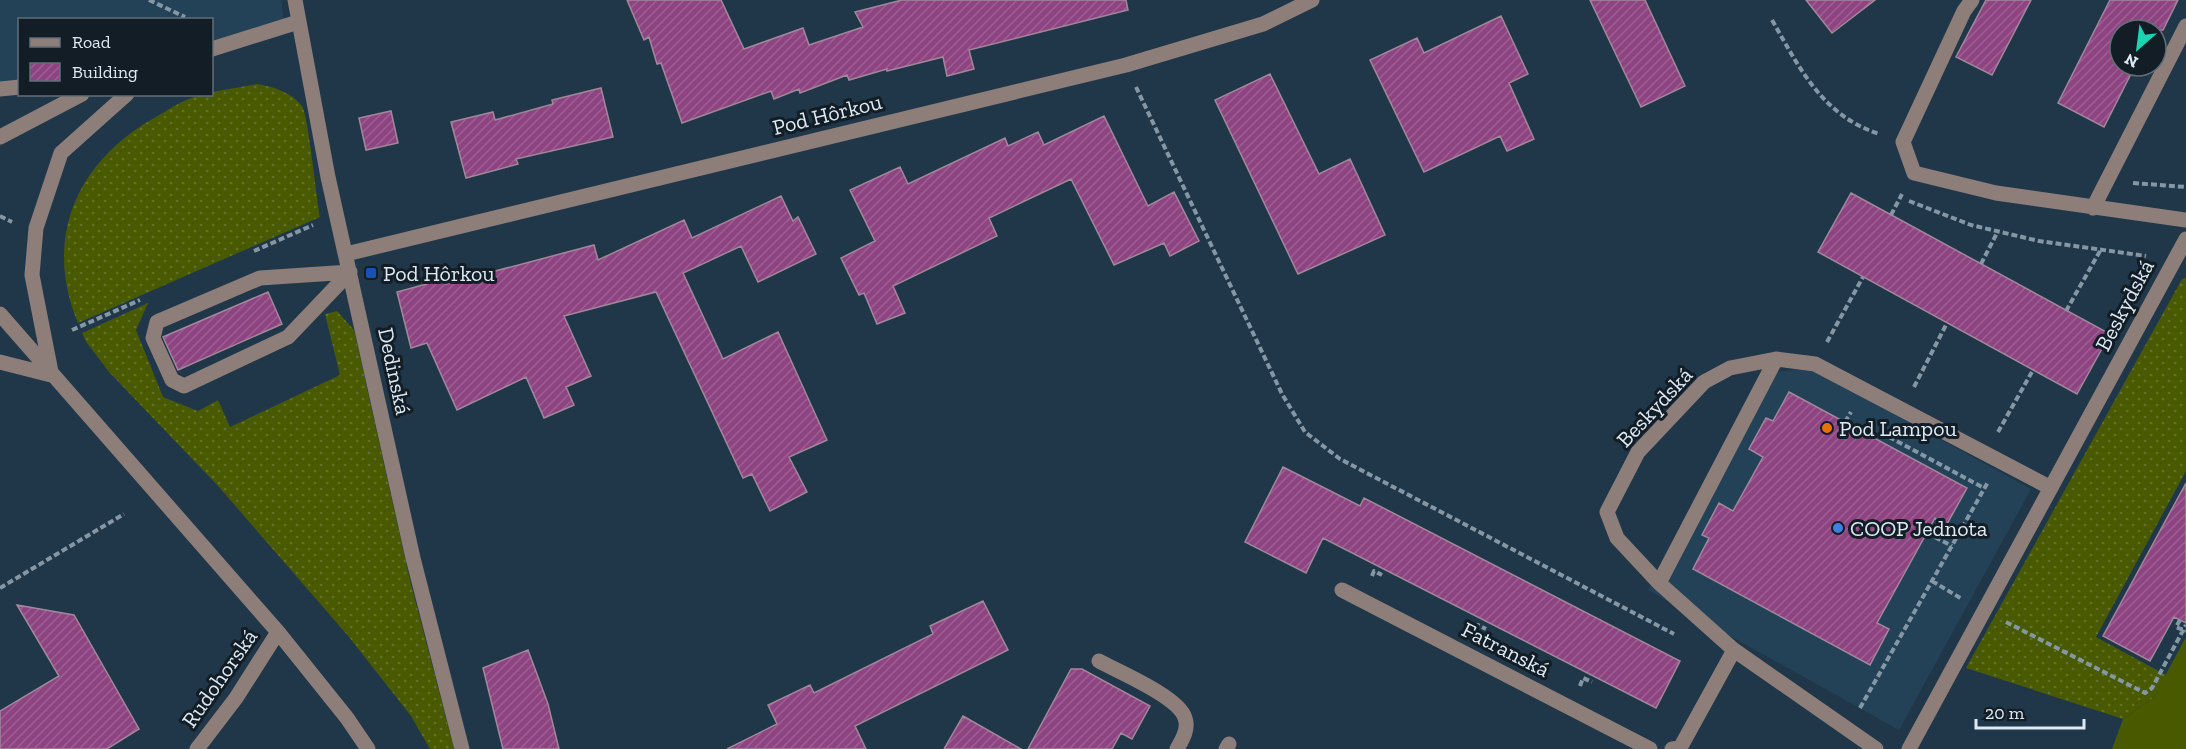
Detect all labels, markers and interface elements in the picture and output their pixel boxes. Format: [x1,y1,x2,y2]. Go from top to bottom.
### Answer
legend [18,18,213,96]
north arrow [2108,18,2168,78]
text: Road [72,31,111,53]
text: N [2121,50,2141,72]
text: Building [72,61,138,83]
street label: Pod Hôrkou [770,88,885,141]
street label: Beskydská [2089,255,2160,355]
place label: Pod Hôrkou [383,260,495,287]
marker: Pod Hôrkou [364,266,378,280]
street label: Dedinská [372,325,417,418]
street label: Beskydská [1611,362,1698,453]
place label: Pod Lampou [1839,415,1957,442]
marker: Pod Lampou [1820,421,1834,435]
place label: COOP Jednota [1850,515,1988,542]
marker: COOP Jednota [1831,521,1845,535]
street label: Fatranská [1457,616,1555,683]
street label: Rudohorská [176,624,263,733]
scale bar [1976,692,2084,730]
text: 20 m [1985,702,2025,724]

